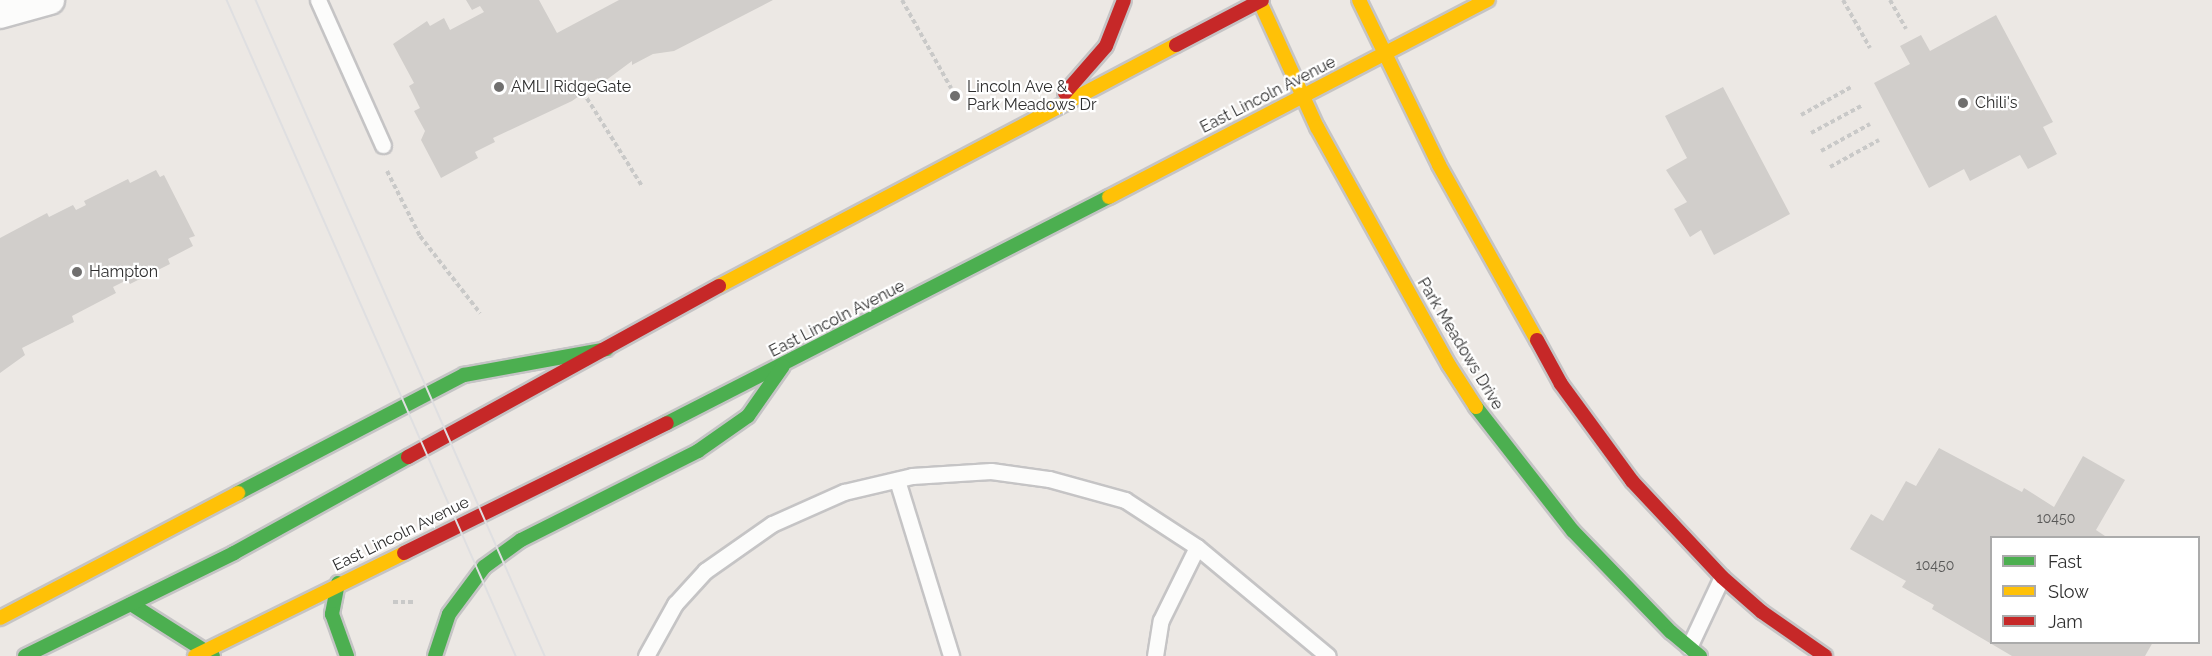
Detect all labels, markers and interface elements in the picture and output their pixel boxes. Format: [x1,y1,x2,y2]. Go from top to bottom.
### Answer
street label: East Lincoln Avenue [1197,52,1339,138]
place label: AMLI RidgeGate [511,77,631,97]
place label: Lincoln Ave & Park Meadows Dr [967,77,1097,115]
marker: AMLI RidgeGate [492,80,506,94]
marker: Lincoln Ave & Park Meadows Dr [948,89,962,103]
place label: Chili's [1975,93,2017,113]
marker: Chili's [1956,96,1970,110]
place label: Hampton [89,262,158,282]
marker: Hampton [70,265,84,279]
street label: Park Meadows Drive [1413,274,1507,414]
street label: East Lincoln Avenue [766,276,908,362]
street label: East Lincoln Avenue [329,493,473,575]
house number: 10450 [2037,510,2075,526]
legend [1990,536,2200,644]
text: Fast [2048,551,2082,572]
house number: 10450 [1916,557,1954,573]
text: Slow [2048,581,2089,602]
text: Jam [2048,611,2083,632]

